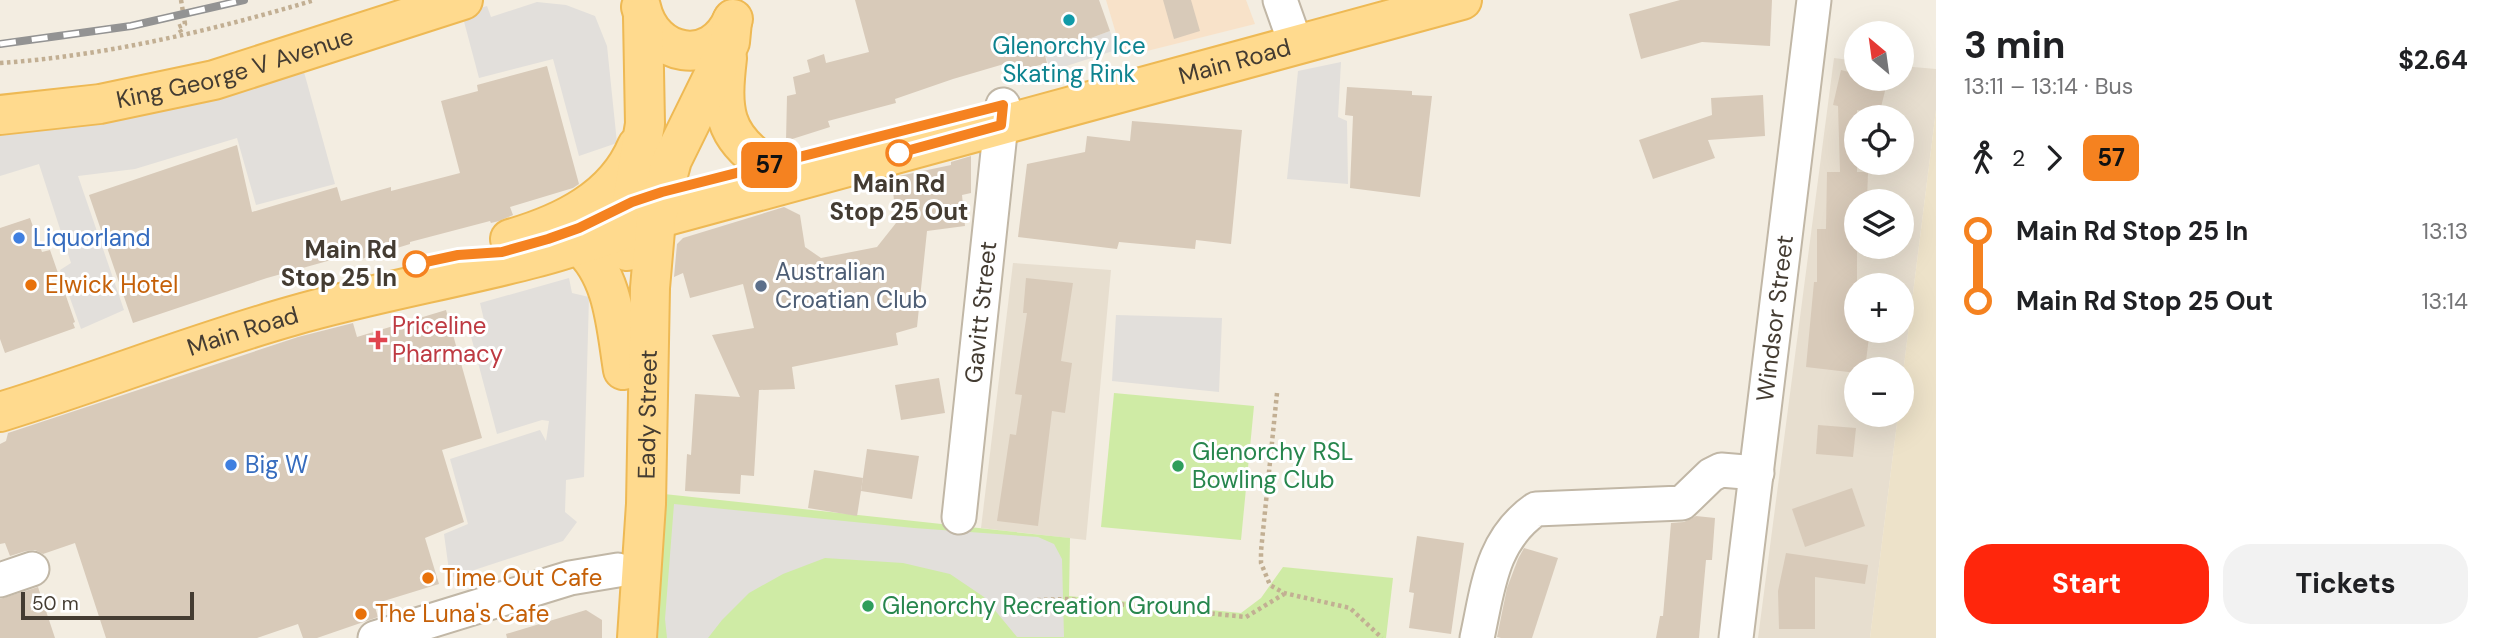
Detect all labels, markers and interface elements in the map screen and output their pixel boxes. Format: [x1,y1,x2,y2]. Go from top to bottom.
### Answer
marker: Glenorchy Ice Skating Rink [1061,12,1077,28]
street label: King George V Avenue [113,20,357,115]
text: 3 min [1964,20,2065,70]
north arrow [1844,21,1914,91]
map controls [1844,21,1914,427]
place label: Glenorchy Ice Skating Rink [992,30,1146,89]
street label: Main Road [1175,31,1294,91]
text: $2.64 [2398,43,2468,77]
text: 13:11 – 13:14 · Bus [1964,71,2133,101]
button: locate [1844,105,1914,175]
icon: walk [1964,139,2002,177]
icon: forward [2035,139,2073,177]
marker: Main Rd Stop 25 Out [886,140,912,166]
line badge: 57 [738,142,800,188]
text: 57 [2097,142,2125,173]
text: 2 [2012,143,2025,173]
text: 57 [755,149,783,180]
place label: Main Rd Stop 25 Out [830,168,969,227]
button: layers [1844,189,1914,259]
text: Main Rd Stop 25 In [2016,214,2248,248]
text: 13:13 [2422,216,2468,246]
place label: Liquorland [33,222,151,253]
marker: Liquorland [11,230,27,246]
street label: Windsor Street [1749,233,1800,403]
place label: Main Rd Stop 25 In [281,234,397,293]
street label: Gavitt Street [957,240,1003,385]
marker: Main Rd Stop 25 In [403,251,429,277]
place label: Australian Croatian Club [775,256,927,315]
place label: Elwick Hotel [45,269,178,300]
button: + [1844,273,1914,343]
marker: Elwick Hotel [23,277,39,293]
marker: Australian Croatian Club [753,278,769,294]
text: Main Rd Stop 25 Out [2016,284,2273,318]
text: 13:14 [2421,286,2468,316]
street label: Main Road [183,299,302,363]
place label: Priceline Pharmacy [392,310,503,369]
marker: Priceline Pharmacy [370,332,386,348]
street label: Eady Street [630,349,664,479]
button: − [1844,357,1914,427]
place label: Glenorchy RSL Bowling Club [1192,436,1353,495]
place label: Big W [245,449,308,480]
marker: Big W [223,457,239,473]
marker: Glenorchy RSL Bowling Club [1170,458,1186,474]
button: Start [1964,544,2209,624]
button: Tickets [2223,544,2468,624]
place label: Time Out Cafe [442,562,602,593]
marker: Time Out Cafe [420,570,436,586]
scale bar [21,589,194,621]
place label: Glenorchy Recreation Ground [882,590,1211,621]
text: 50 m [32,591,79,616]
place label: The Luna's Cafe [375,598,549,629]
marker: Glenorchy Recreation Ground [860,598,876,614]
marker: The Luna's Cafe [353,606,369,622]

